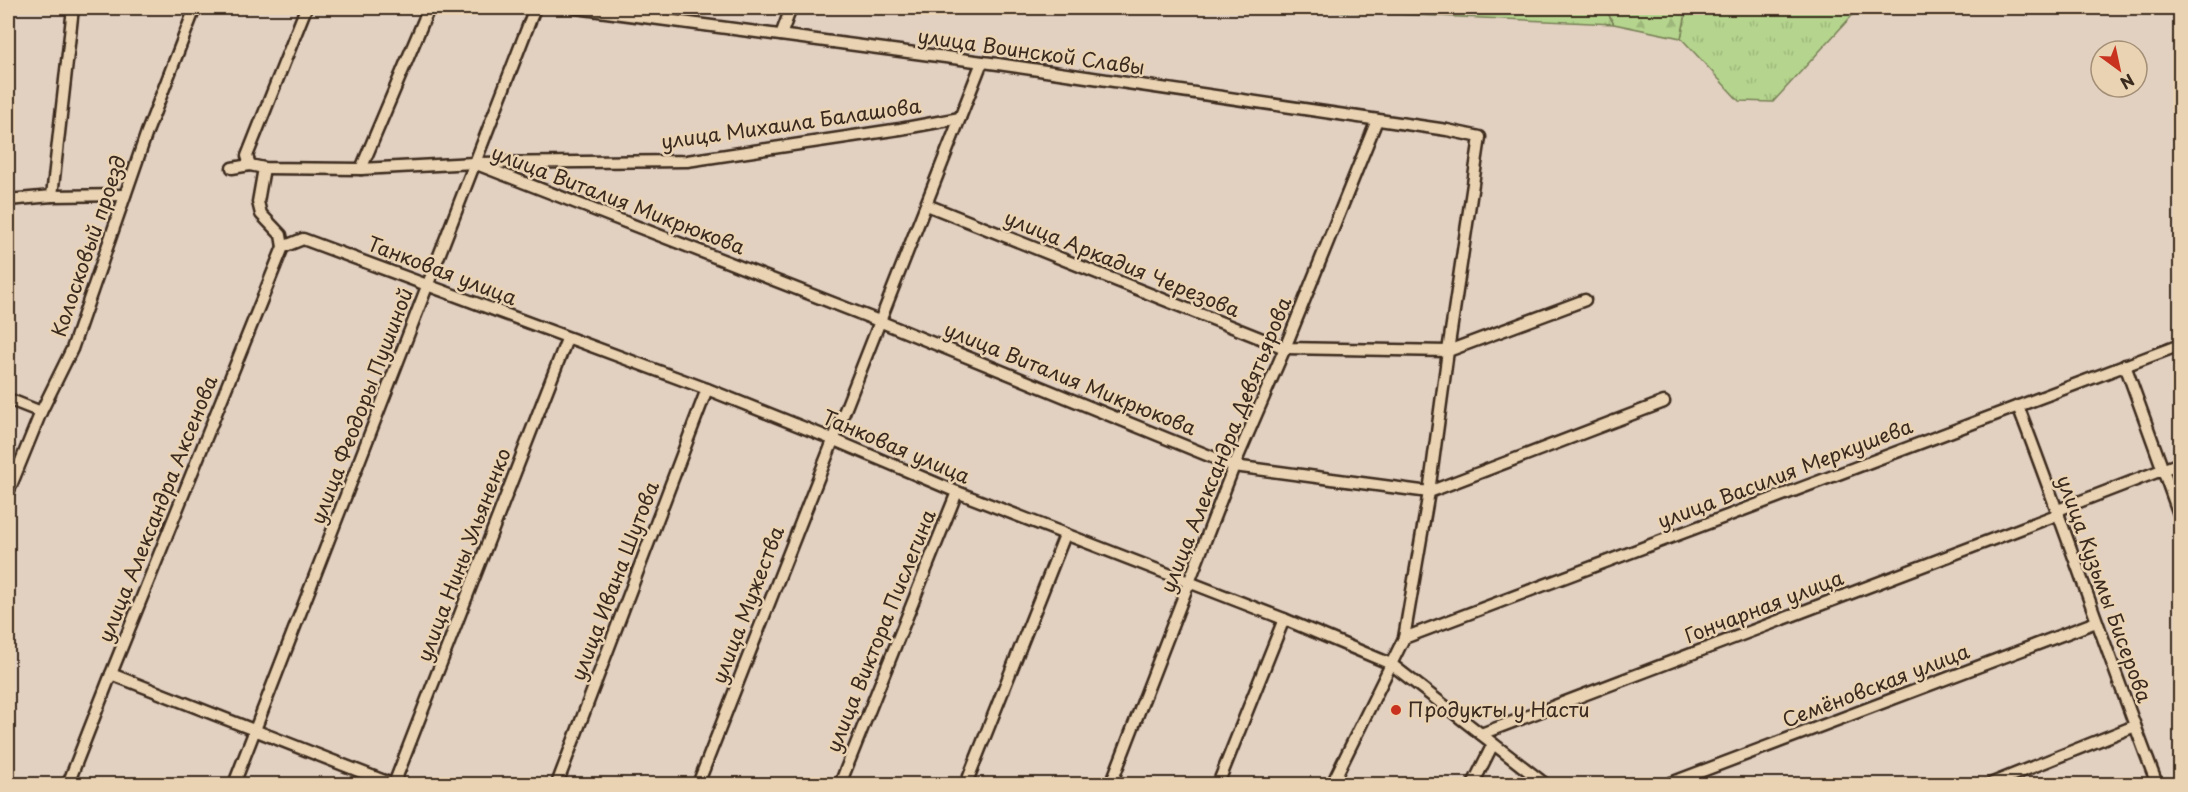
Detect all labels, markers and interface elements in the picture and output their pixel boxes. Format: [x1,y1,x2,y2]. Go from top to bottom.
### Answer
street label: улица Воинской Славы [916,20,1147,82]
north arrow [2089,39,2149,99]
text: N [2116,69,2140,96]
street label: улица Михаила Балашова [659,90,923,156]
street label: улица Виталия Микрюкова [487,137,750,262]
street label: Колосковый проезд [43,151,133,340]
street label: улица Аркадия Черезова [1000,202,1245,324]
street label: Танковая улица [363,228,522,313]
street label: улица Феодоры Пушиной [302,283,420,528]
street label: улица Александра Девятьярова [1152,292,1299,597]
street label: улица Виталия Микрюкова [940,314,1201,443]
street label: улица Александра Аксенова [90,370,225,647]
street label: Танковая улица [818,401,975,491]
street label: улица Василия Меркушева [1653,410,1917,536]
street label: улица Нины Ульяненко [408,443,518,666]
street label: улица Кузьмы Бисерова [2050,471,2160,707]
street label: улица Ивана Шутова [562,476,666,685]
street label: улица Виктора Пислегина [818,504,943,757]
street label: улица Мужества [703,521,791,688]
street label: Гончарная улица [1680,562,1848,650]
street label: Семёновская улица [1778,635,1974,735]
place label: Продукты у Насти [1408,694,1590,724]
marker: Продукты у Насти [1389,703,1403,717]

